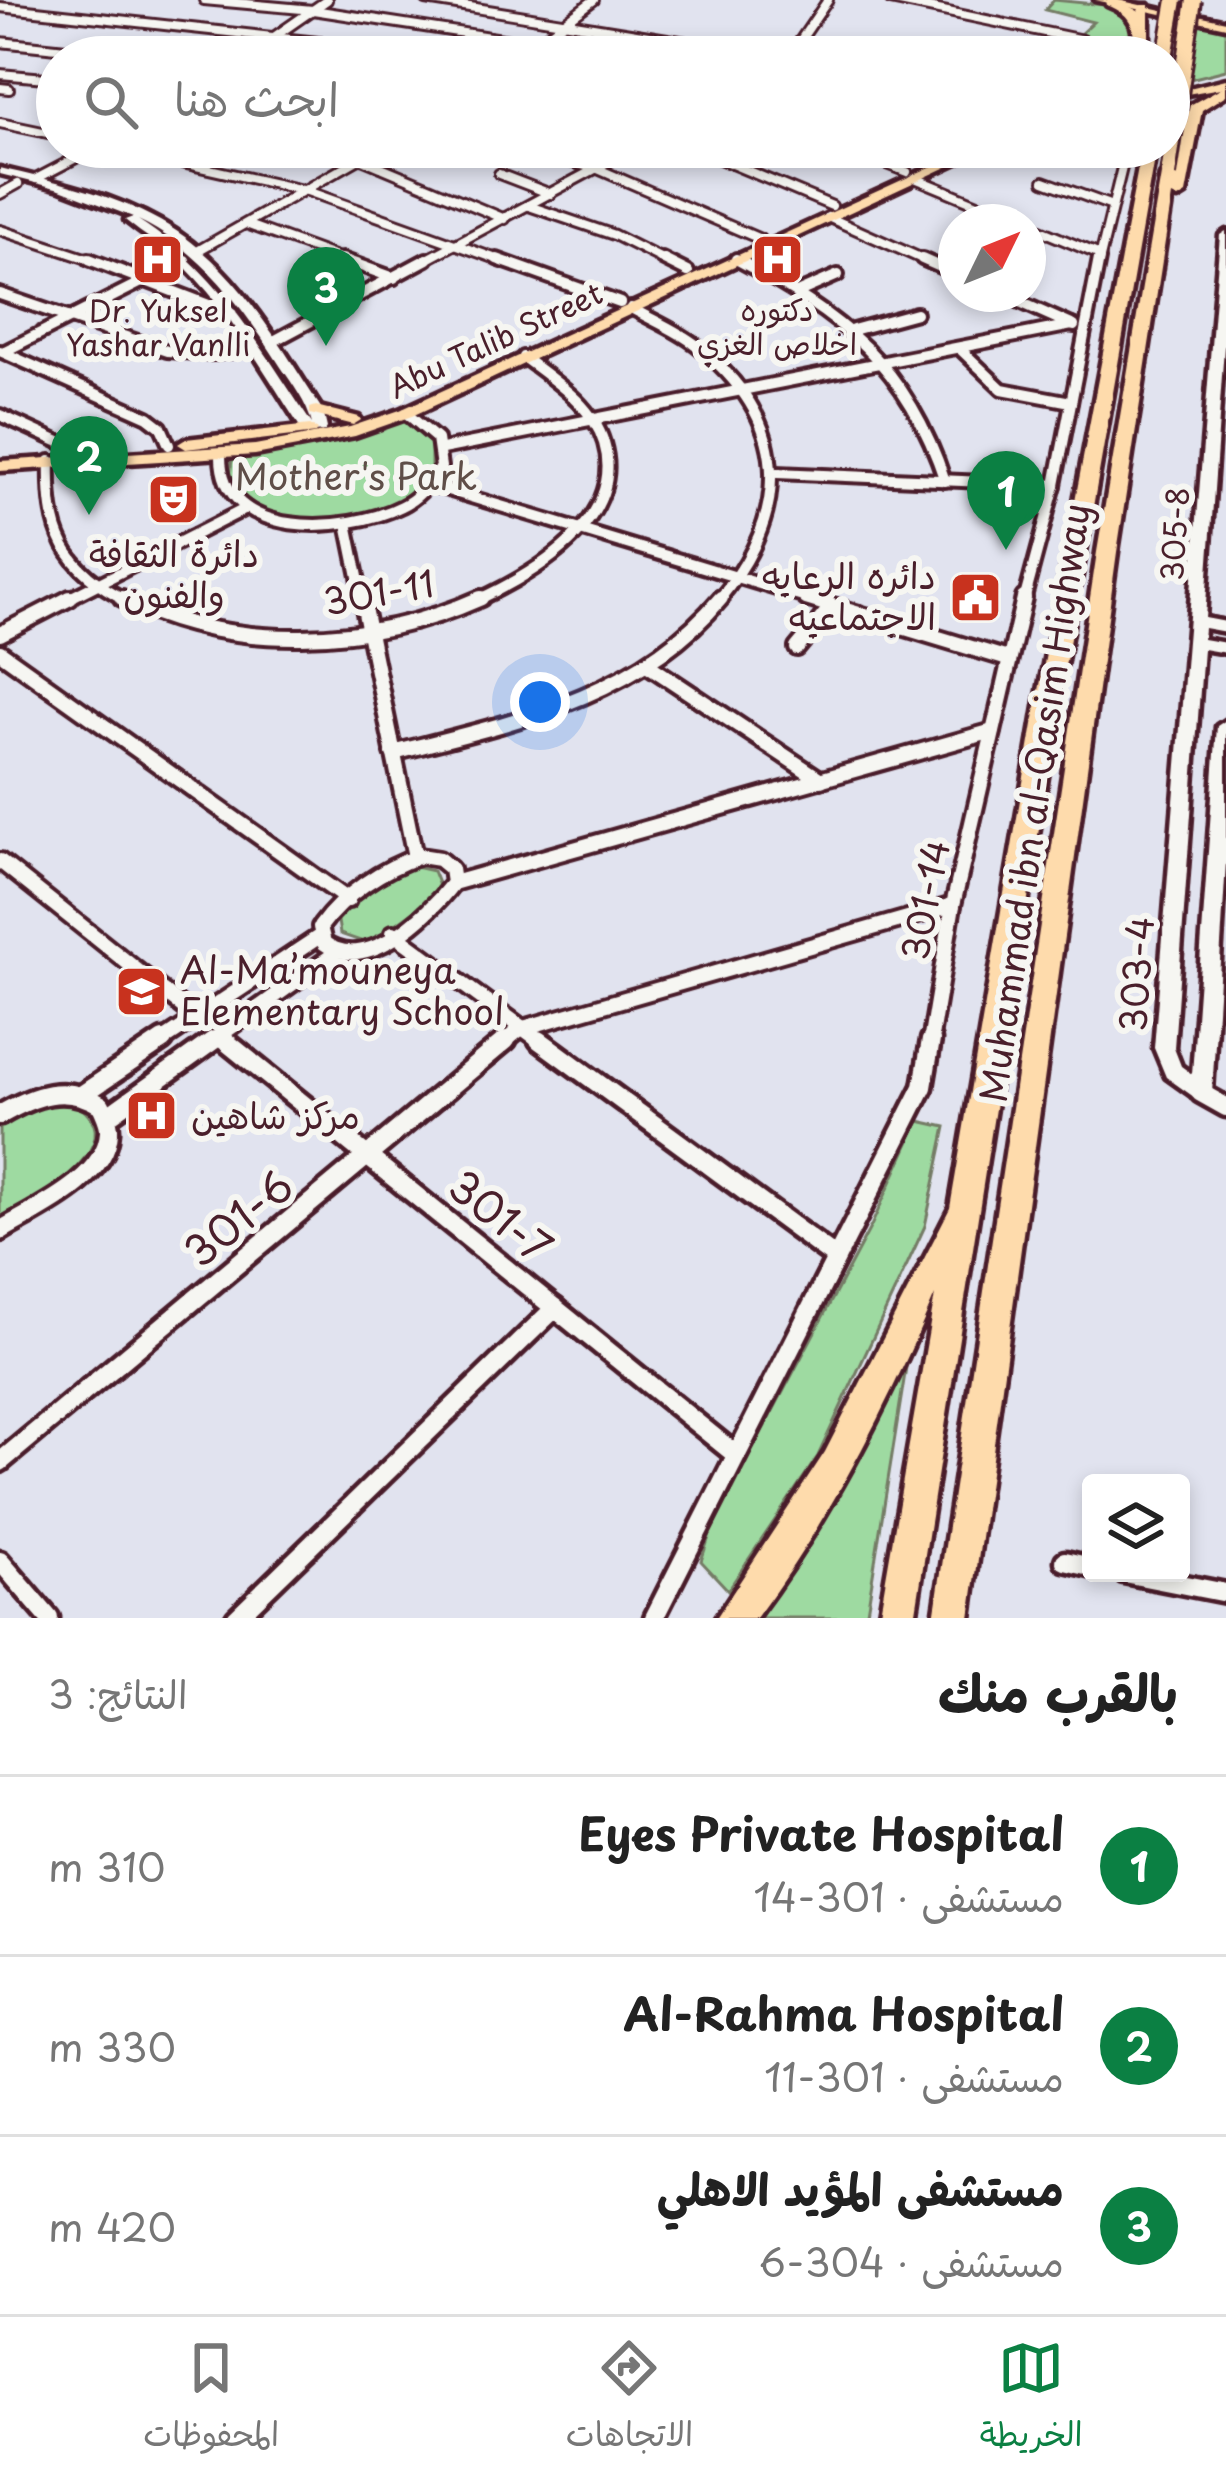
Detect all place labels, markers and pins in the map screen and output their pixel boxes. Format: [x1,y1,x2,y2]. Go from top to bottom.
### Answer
hospital icon: دكتوره اخلاص الغزي [749,231,805,287]
hospital icon: Dr. Yuksel Yashar Vanlli [130,232,186,288]
pin: 3 [287,247,365,346]
place label: دكتوره اخلاص الغزي [697,286,857,366]
place label: Dr. Yuksel Yashar Vanlli [66,287,250,366]
pin: 2 [50,416,128,515]
pin: 1 [967,451,1045,550]
theatre icon: دائرة الثقافة والفنون [146,471,202,527]
place label: دائرة الثقافة والفنون [89,525,259,620]
place label: دائره الرعايه الاجتماعيه [762,547,936,642]
public building icon: دائره الرعايه الاجتماعيه [947,569,1003,625]
place label: Al-Ma’mouneya Elementary School [180,942,504,1037]
school or university icon: Al-Ma’mouneya Elementary School [113,964,169,1020]
place label: مركز شاهين [191,1087,360,1141]
hospital icon: مركز شاهين [124,1088,180,1144]

